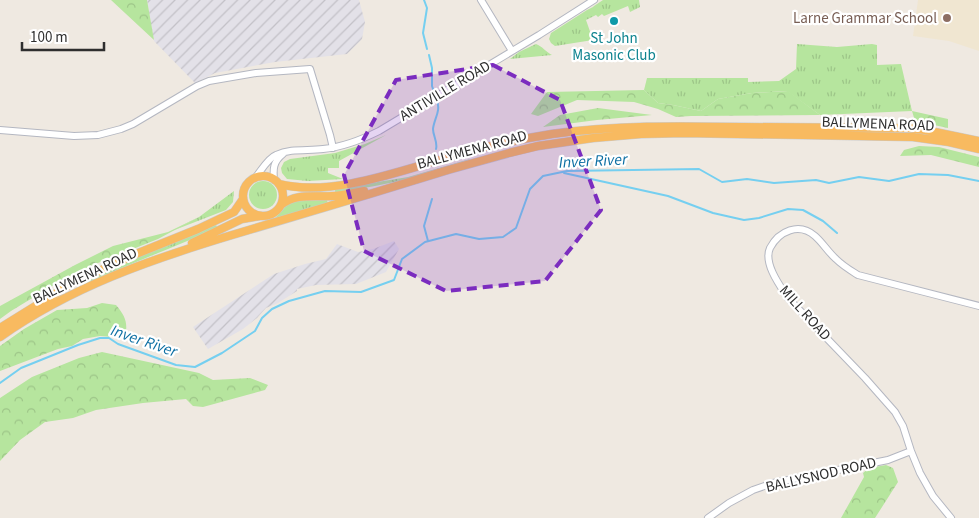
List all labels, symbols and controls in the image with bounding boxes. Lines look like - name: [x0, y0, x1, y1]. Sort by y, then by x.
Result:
- place label: Larne Grammar School: [793, 8, 937, 29]
- marker: Larne Grammar School: [941, 12, 953, 24]
- marker: St John Masonic Club: [608, 15, 620, 27]
- scale bar: [22, 20, 105, 52]
- text: 100 m: [30, 27, 68, 48]
- place label: St John Masonic Club: [572, 28, 656, 66]
- street label: ANTIVILLE ROAD: [396, 56, 494, 126]
- street label: BALLYMENA ROAD: [821, 112, 935, 136]
- street label: BALLYMENA ROAD: [415, 125, 529, 175]
- water label: Inver River: [558, 148, 629, 174]
- street label: BALLYMENA ROAD: [29, 243, 141, 309]
- street label: MILL ROAD: [774, 281, 836, 345]
- water label: Inver River: [108, 319, 182, 363]
- street label: BALLYSNOD ROAD: [764, 452, 878, 498]

